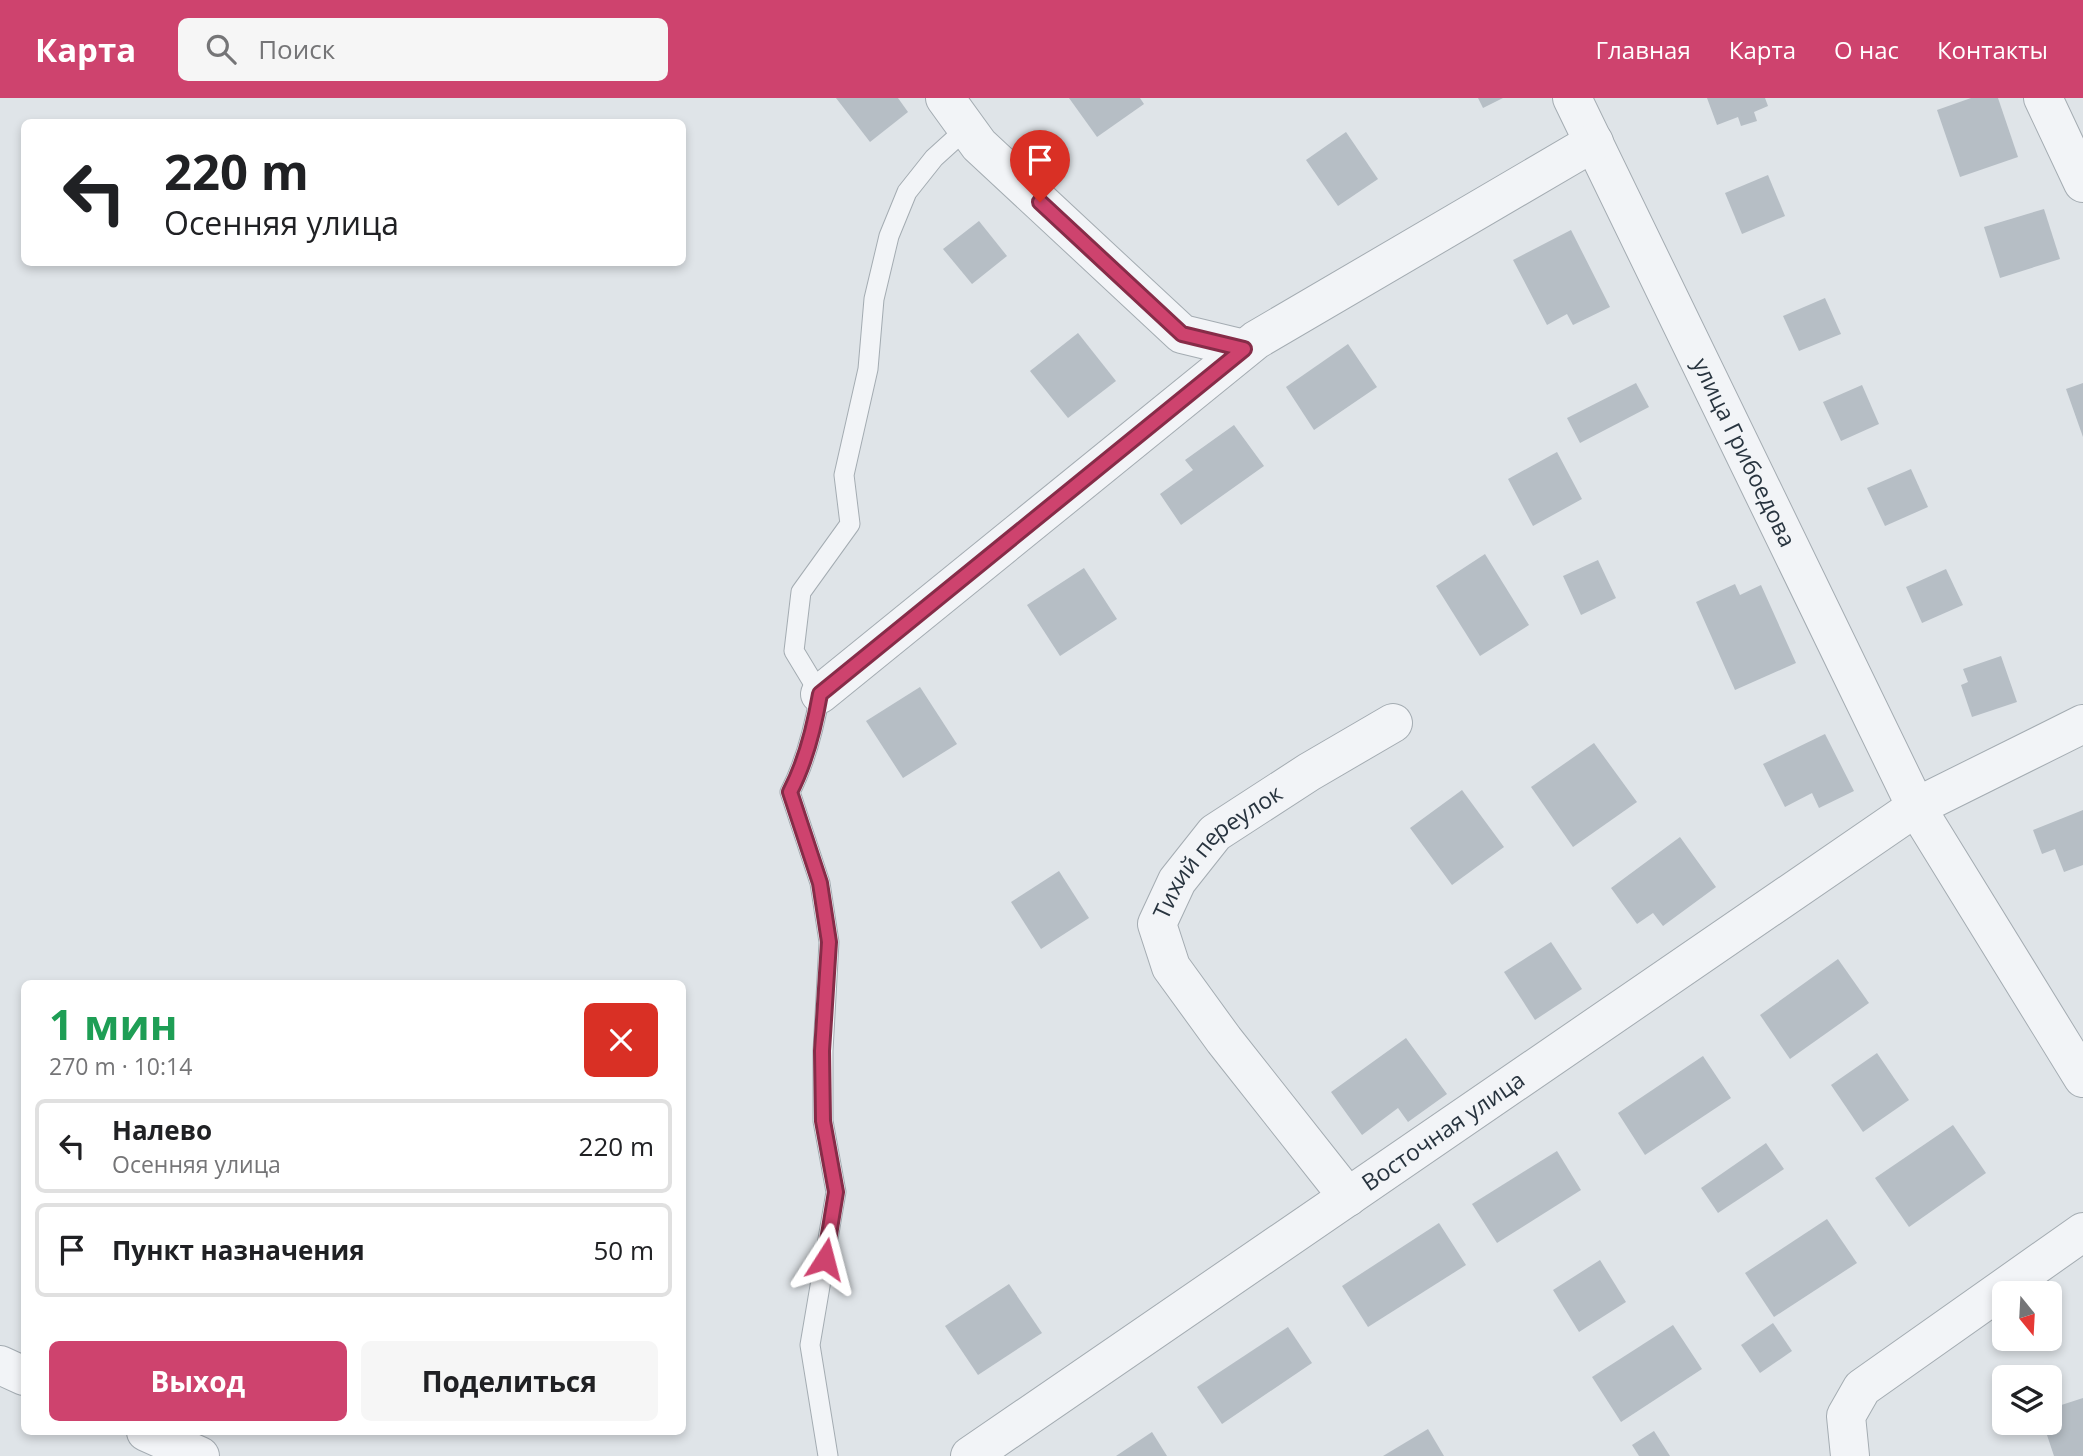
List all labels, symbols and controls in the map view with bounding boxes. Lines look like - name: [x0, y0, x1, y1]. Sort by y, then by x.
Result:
- search box: [178, 18, 668, 81]
- text: Карта: [35, 27, 136, 72]
- icon: search: [202, 30, 240, 68]
- text: Поиск: [258, 31, 335, 67]
- text: Главная: [1596, 33, 1691, 66]
- text: Карта: [1729, 33, 1796, 66]
- text: О нас: [1834, 33, 1899, 66]
- text: Контакты: [1937, 33, 2048, 66]
- pin: [1010, 130, 1070, 202]
- text: 220 m: [164, 138, 309, 204]
- icon: arrive: [1021, 141, 1059, 179]
- icon: left: [49, 147, 140, 238]
- text: Осенняя улица: [164, 201, 399, 244]
- street label: улица Грибоедова: [1685, 352, 1804, 552]
- street label: Тихий переулок: [1144, 777, 1288, 924]
- text: 1 мин: [49, 995, 177, 1052]
- button: close: [584, 1003, 658, 1077]
- text: 270 m · 10:14: [49, 1050, 192, 1082]
- street label: Восточная улица: [1355, 1063, 1531, 1198]
- text: Налево: [112, 1112, 212, 1148]
- icon: left: [53, 1127, 91, 1165]
- text: 220 m: [579, 1128, 654, 1164]
- text: Осенняя улица: [112, 1148, 281, 1180]
- position arrow: [788, 1222, 862, 1296]
- icon: arrive: [53, 1231, 91, 1269]
- text: Пункт назначения: [112, 1232, 365, 1268]
- text: 50 m: [593, 1232, 654, 1268]
- north arrow: [1992, 1281, 2062, 1351]
- map controls: [1992, 1281, 2062, 1435]
- button: Выход: [49, 1341, 347, 1421]
- button: Поделиться: [361, 1341, 658, 1421]
- button: layers: [1992, 1365, 2062, 1435]

